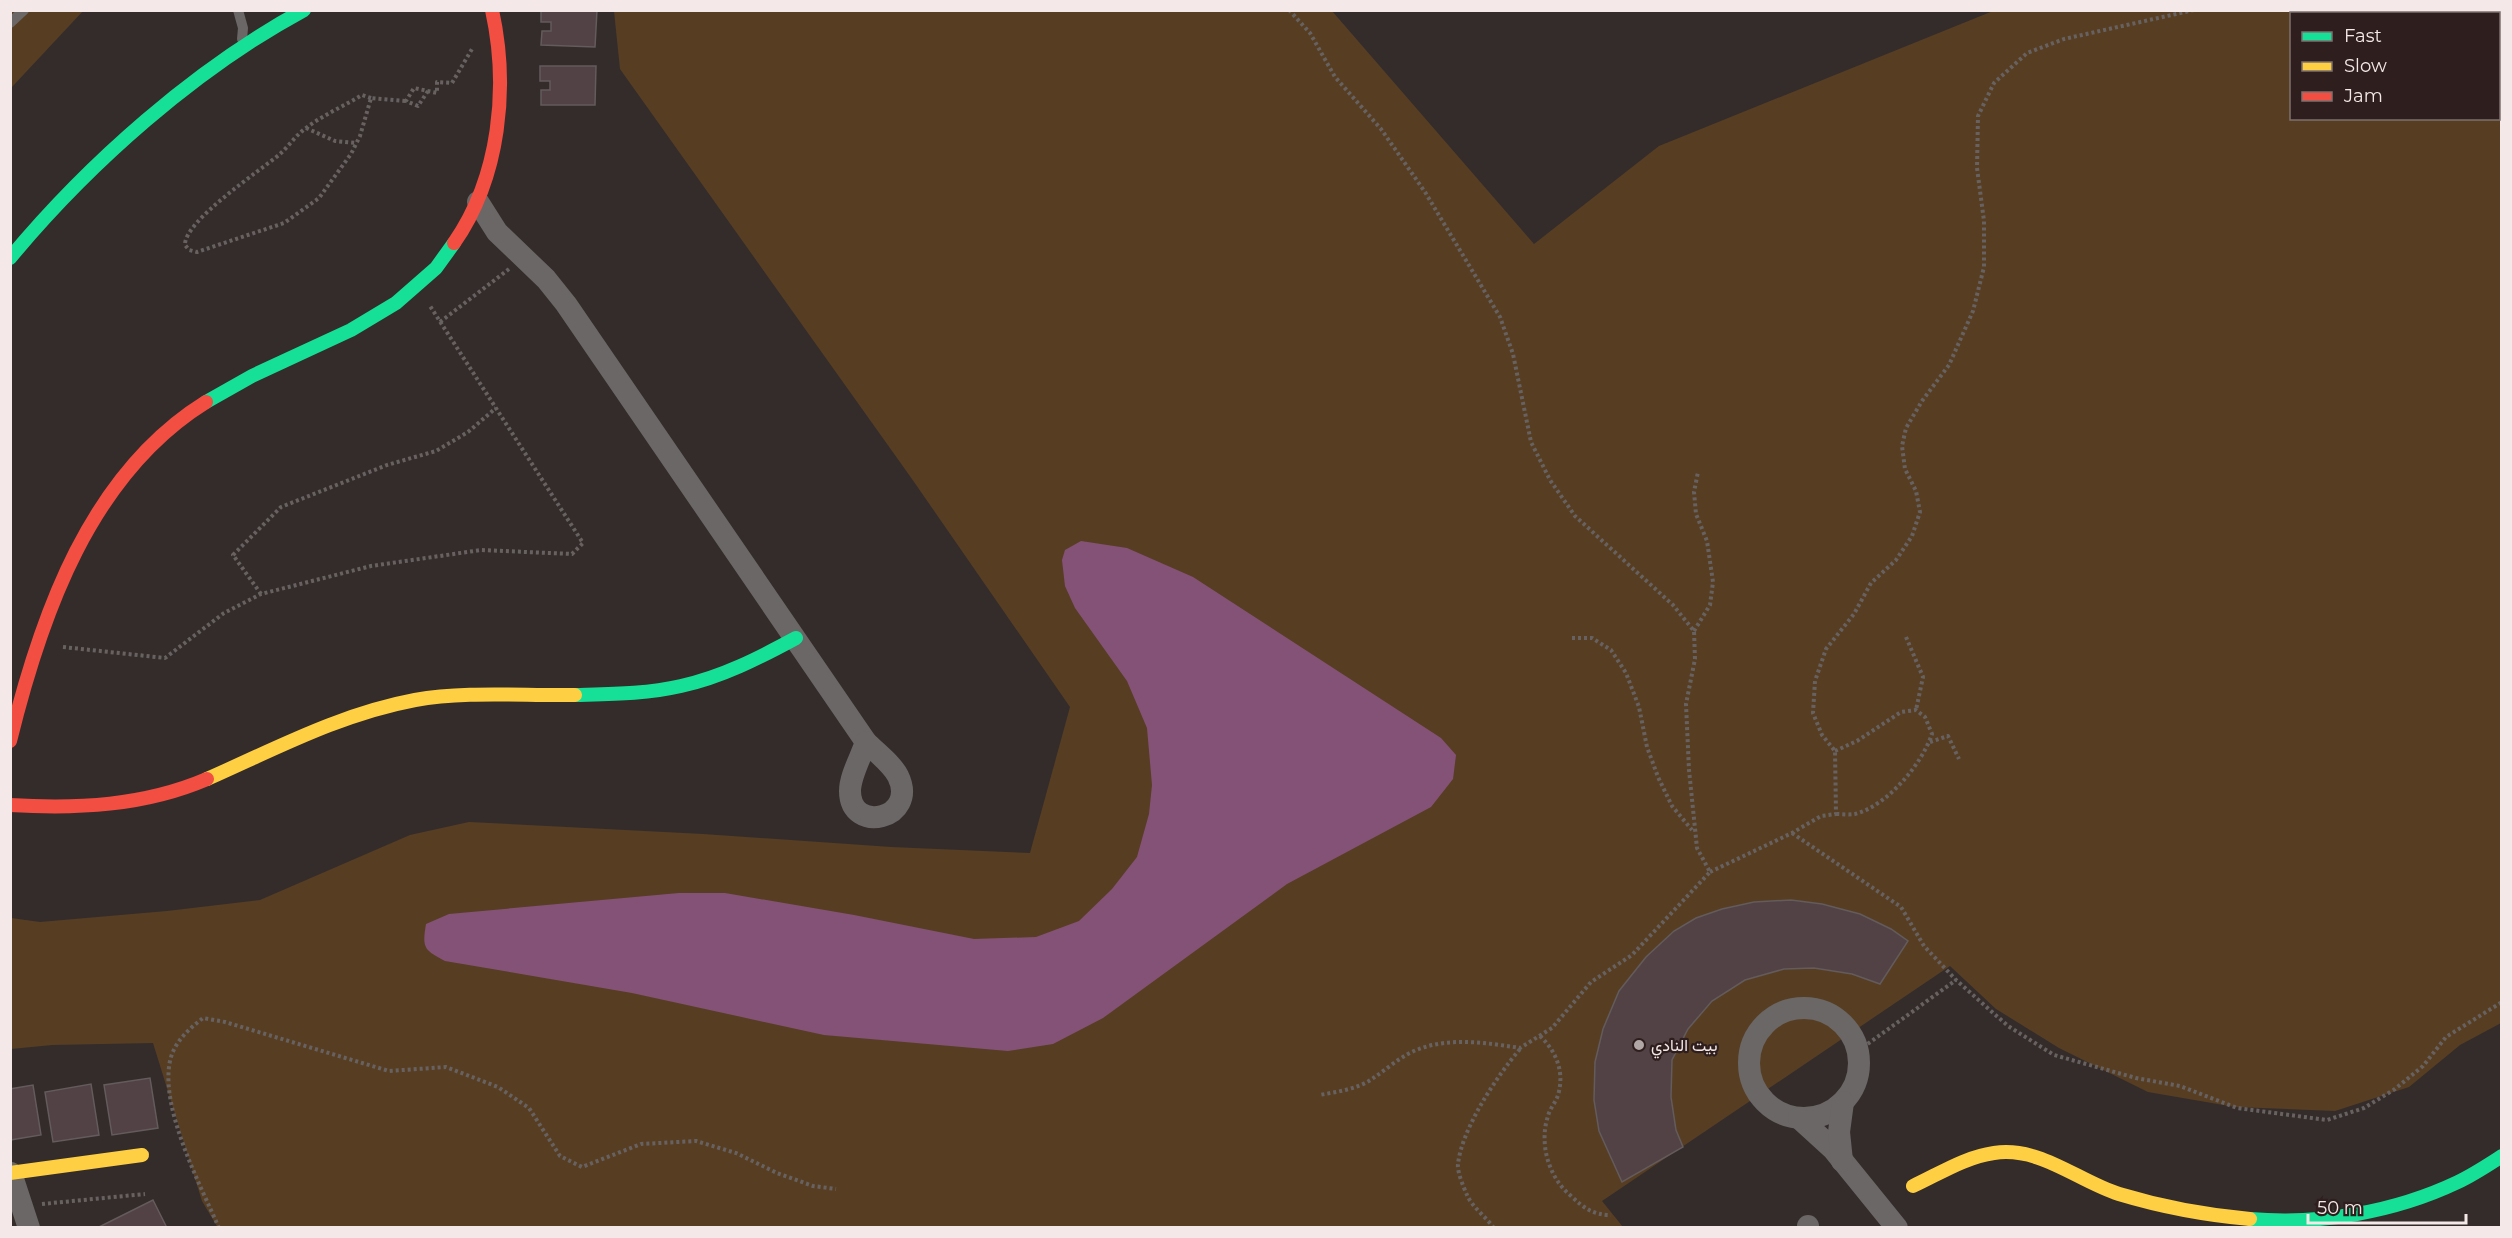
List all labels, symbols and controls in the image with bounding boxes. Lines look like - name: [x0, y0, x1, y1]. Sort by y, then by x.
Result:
- legend: [2290, 12, 2500, 120]
- text: Fast: [2344, 25, 2382, 47]
- text: Slow: [2344, 55, 2387, 77]
- text: Jam: [2343, 85, 2383, 107]
- place label: بيت النادي: [1651, 1036, 1717, 1059]
- marker: بيت النادي: [1632, 1038, 1646, 1052]
- scale bar: [2308, 1187, 2466, 1225]
- text: 50 m: [2317, 1197, 2363, 1219]

